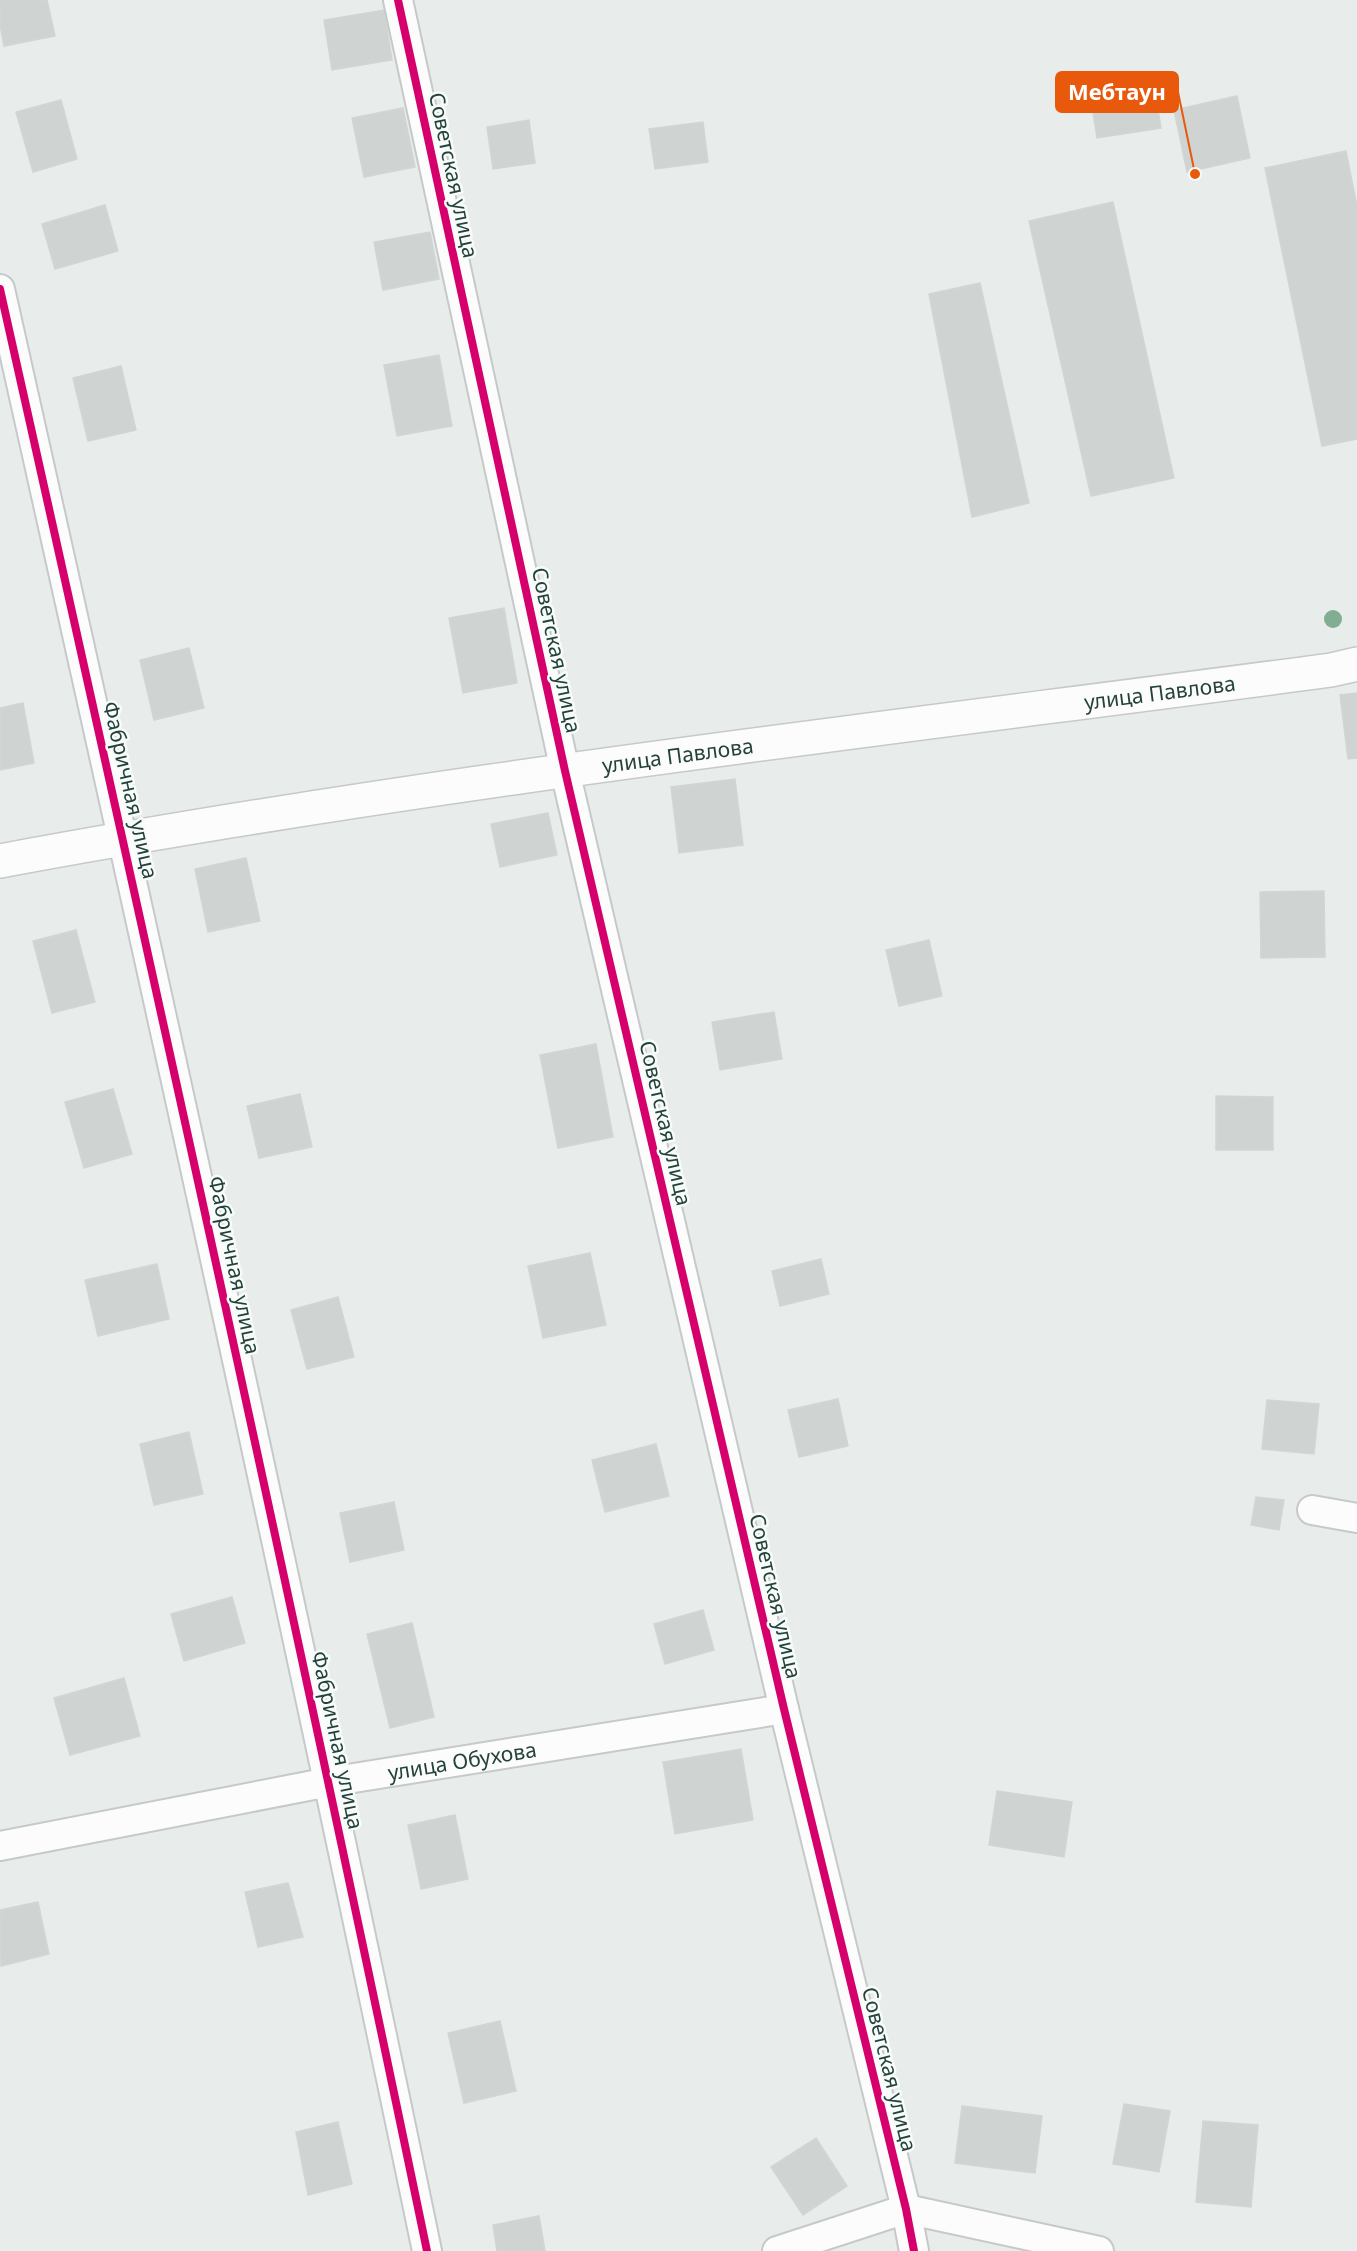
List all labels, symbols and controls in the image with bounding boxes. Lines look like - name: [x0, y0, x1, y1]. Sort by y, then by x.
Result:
- callout: Мебтаун: [1056, 72, 1178, 112]
- text: Мебтаун: [1068, 76, 1166, 106]
- street label: Советская улица: [423, 90, 485, 260]
- street label: Советская улица: [526, 565, 588, 735]
- street label: улица Павлова: [1082, 669, 1237, 716]
- street label: Фабричная улица: [97, 699, 165, 881]
- street label: улица Павлова: [600, 731, 755, 779]
- street label: Советская улица: [633, 1038, 699, 1208]
- street label: Фабричная улица: [202, 1173, 268, 1357]
- street label: Советская улица: [743, 1511, 809, 1681]
- street label: Фабричная улица: [305, 1648, 371, 1832]
- street label: улица Обухова: [386, 1735, 538, 1786]
- street label: Советская улица: [856, 1984, 924, 2154]

